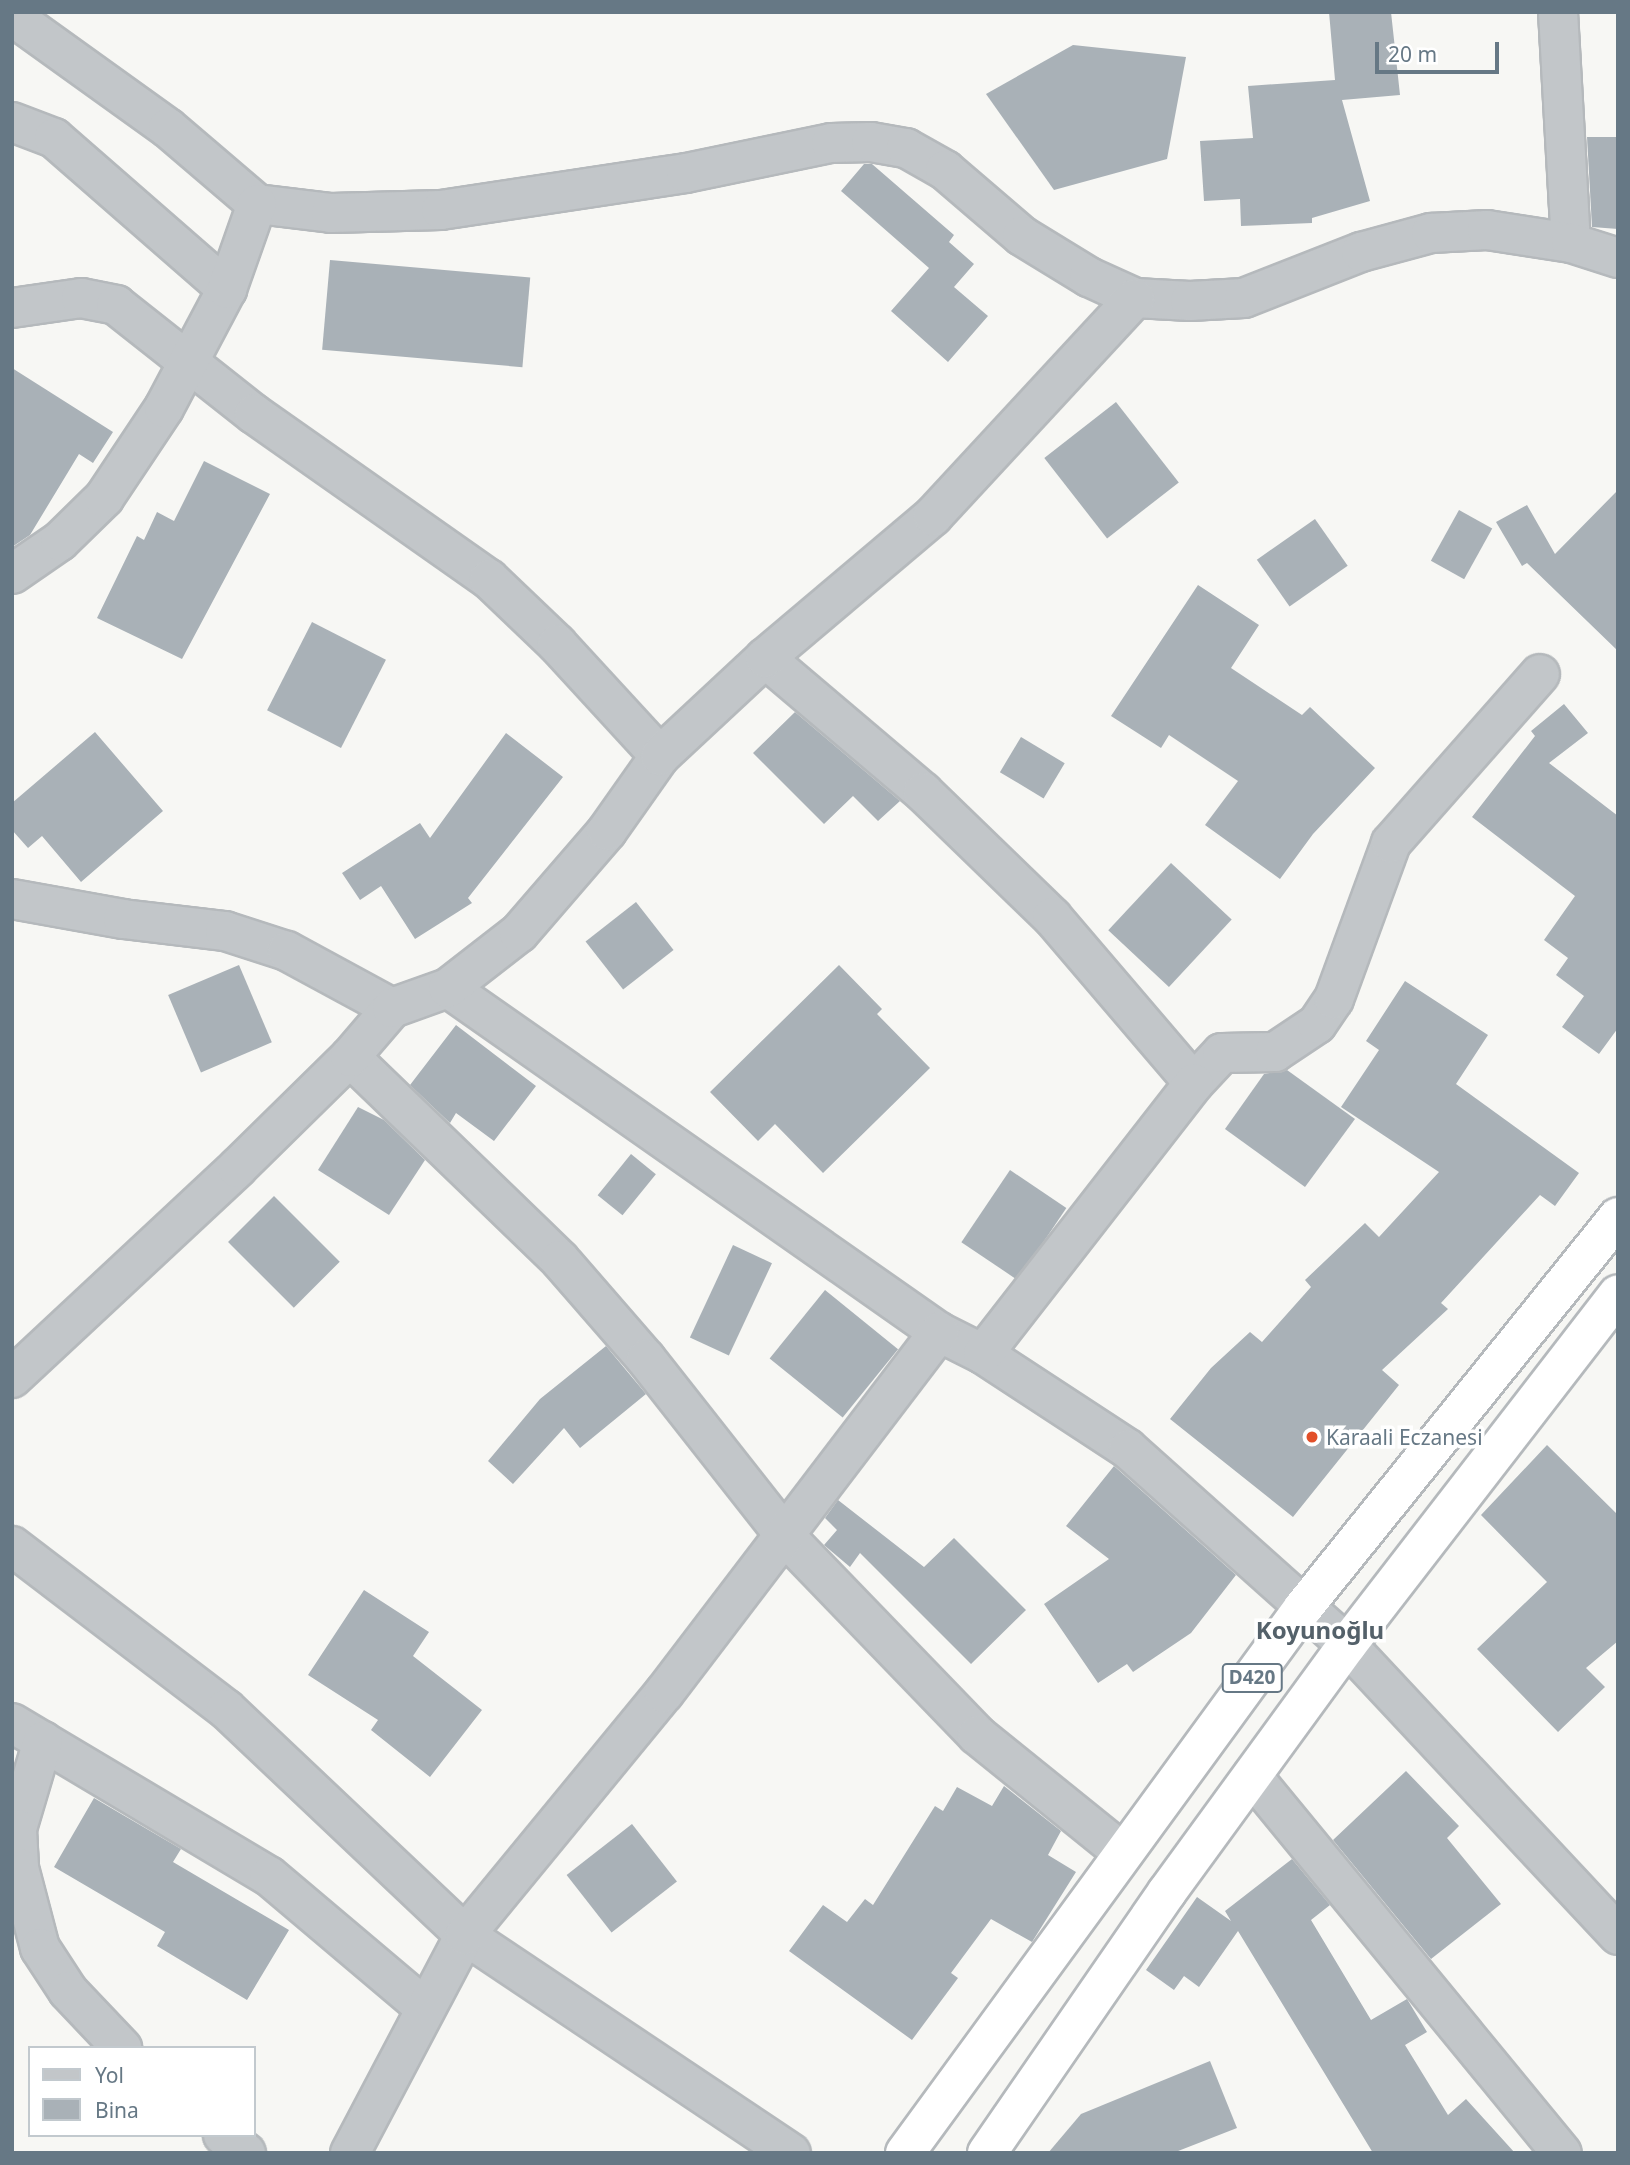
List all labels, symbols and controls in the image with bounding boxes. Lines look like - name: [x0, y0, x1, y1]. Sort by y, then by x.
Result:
- scale bar: [1378, 28, 1502, 72]
- text: 20 m: [1388, 40, 1437, 68]
- place label: Karaali Eczanesi: [1326, 1424, 1483, 1450]
- marker: Karaali Eczanesi: [1304, 1429, 1320, 1445]
- district label: Koyunoğlu: [1256, 1616, 1384, 1644]
- road number: D420: [1220, 1662, 1284, 1694]
- legend: [28, 2046, 256, 2137]
- text: Yol: [95, 2061, 124, 2089]
- text: Bina: [95, 2096, 139, 2124]

